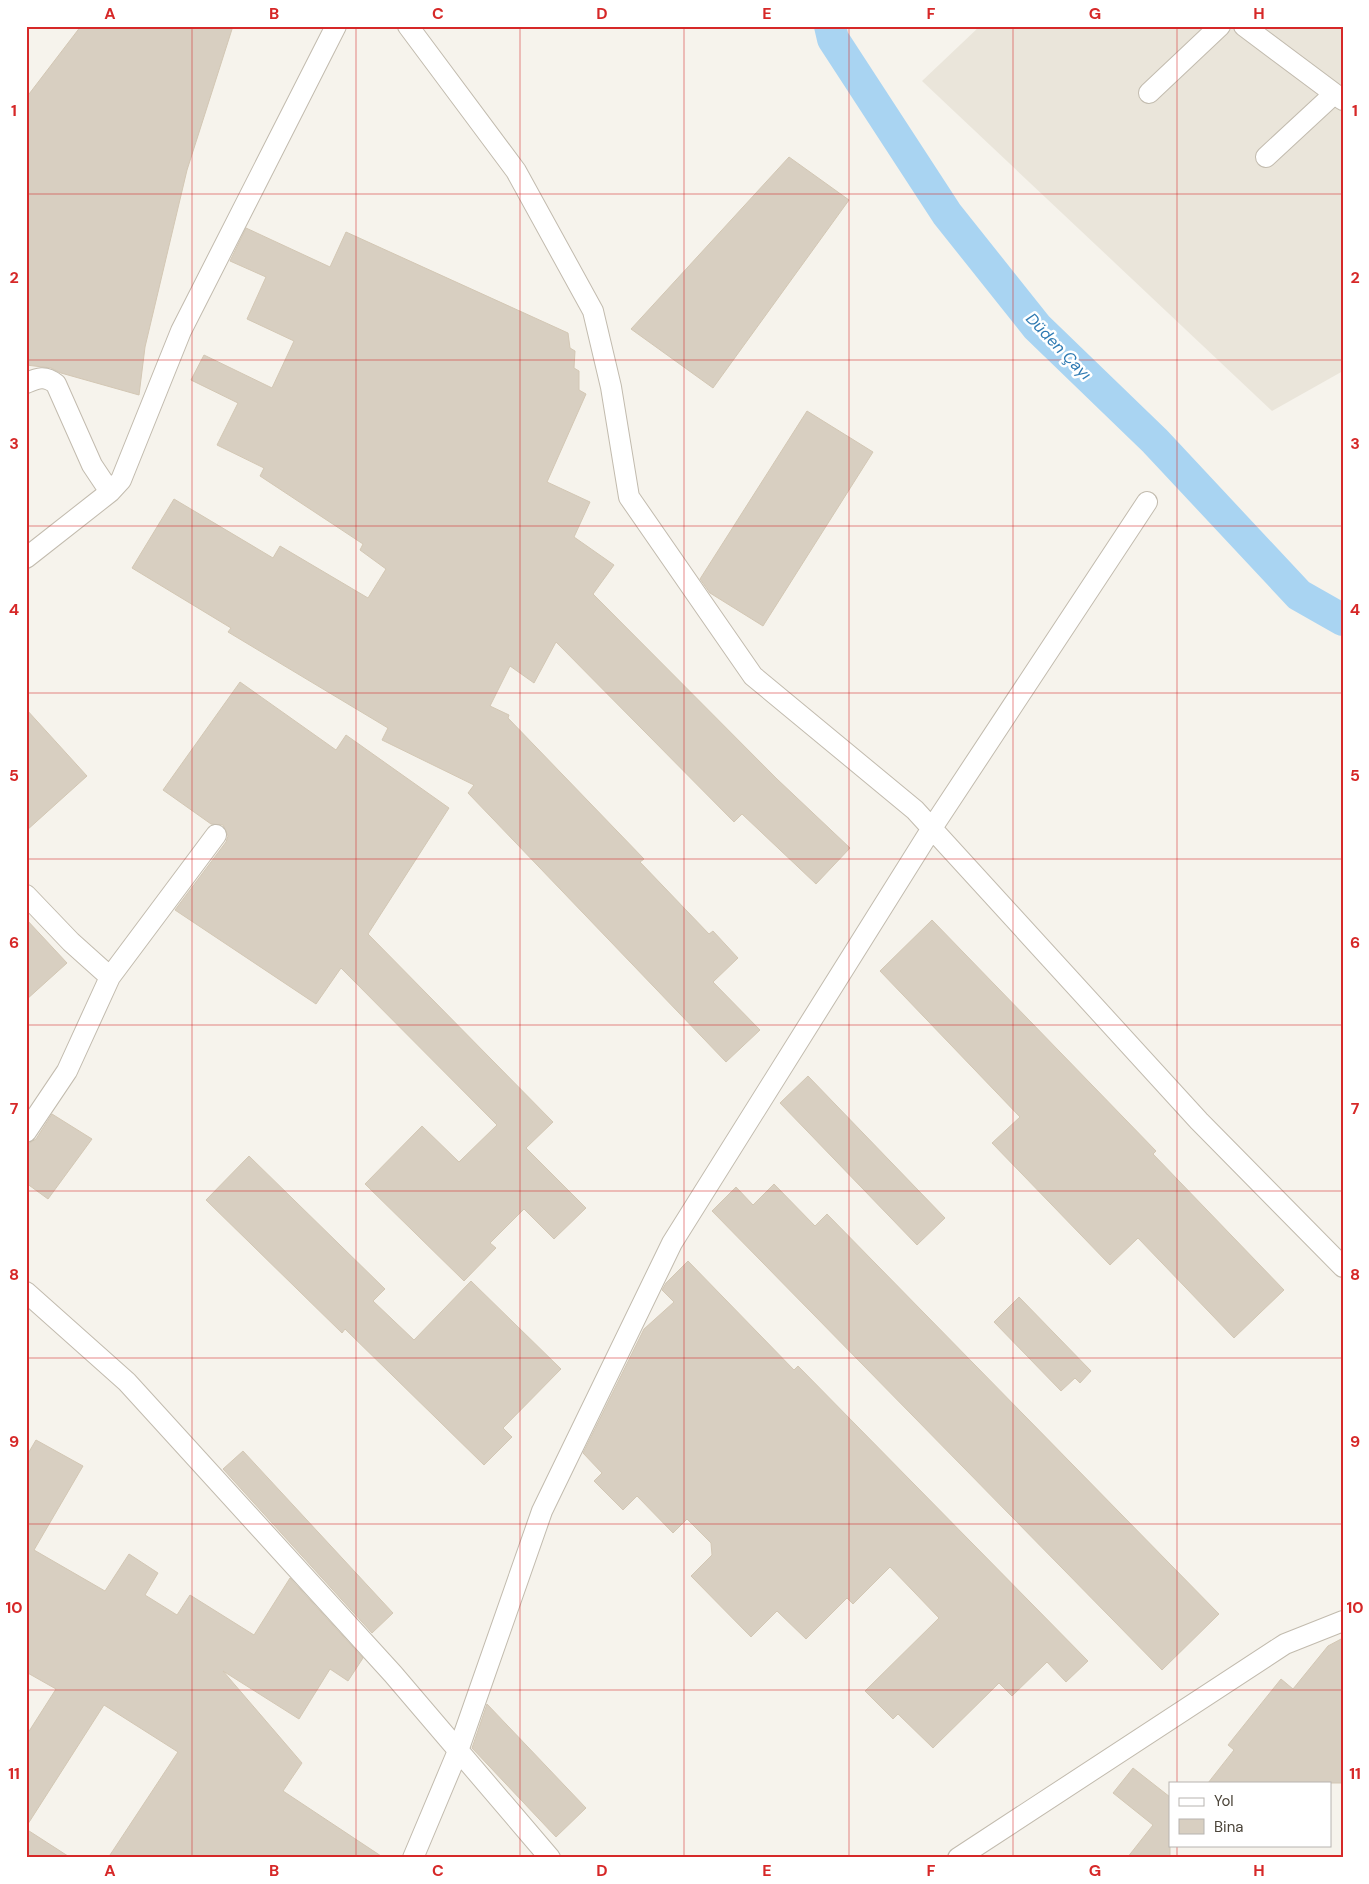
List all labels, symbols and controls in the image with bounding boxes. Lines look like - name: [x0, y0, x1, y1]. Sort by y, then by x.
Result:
- text: A: [104, 3, 116, 24]
- text: B: [269, 3, 279, 24]
- text: C: [432, 3, 444, 24]
- text: D: [596, 3, 608, 24]
- text: E: [762, 3, 772, 24]
- text: F: [927, 3, 936, 24]
- text: G: [1089, 3, 1101, 24]
- text: H: [1253, 3, 1265, 24]
- text: 1: [11, 100, 17, 121]
- text: 1: [1352, 100, 1358, 121]
- text: 2: [9, 267, 19, 288]
- text: 2: [1350, 267, 1360, 288]
- water label: Düden Çayı: [1021, 308, 1096, 385]
- text: 3: [9, 433, 19, 454]
- text: 3: [1350, 433, 1360, 454]
- text: 4: [9, 599, 19, 620]
- text: 4: [1350, 599, 1360, 620]
- text: 5: [9, 765, 19, 786]
- text: 5: [1350, 765, 1360, 786]
- text: 6: [9, 932, 19, 953]
- text: 6: [1350, 932, 1360, 953]
- text: 7: [10, 1098, 19, 1119]
- text: 7: [1351, 1098, 1360, 1119]
- text: 8: [9, 1264, 19, 1285]
- text: 8: [1350, 1264, 1360, 1285]
- text: 9: [9, 1431, 19, 1452]
- text: 9: [1350, 1431, 1360, 1452]
- text: 10: [5, 1597, 23, 1618]
- text: 10: [1346, 1597, 1364, 1618]
- text: 11: [8, 1763, 20, 1784]
- text: 11: [1349, 1763, 1361, 1784]
- legend: [1169, 1782, 1332, 1846]
- text: Yol: [1214, 1791, 1234, 1811]
- text: Bina: [1214, 1817, 1243, 1837]
- text: A: [104, 1860, 116, 1881]
- text: B: [269, 1860, 279, 1881]
- text: C: [432, 1860, 444, 1881]
- text: D: [596, 1860, 608, 1881]
- text: E: [762, 1860, 772, 1881]
- text: F: [927, 1860, 936, 1881]
- text: G: [1089, 1860, 1101, 1881]
- text: H: [1253, 1860, 1265, 1881]

